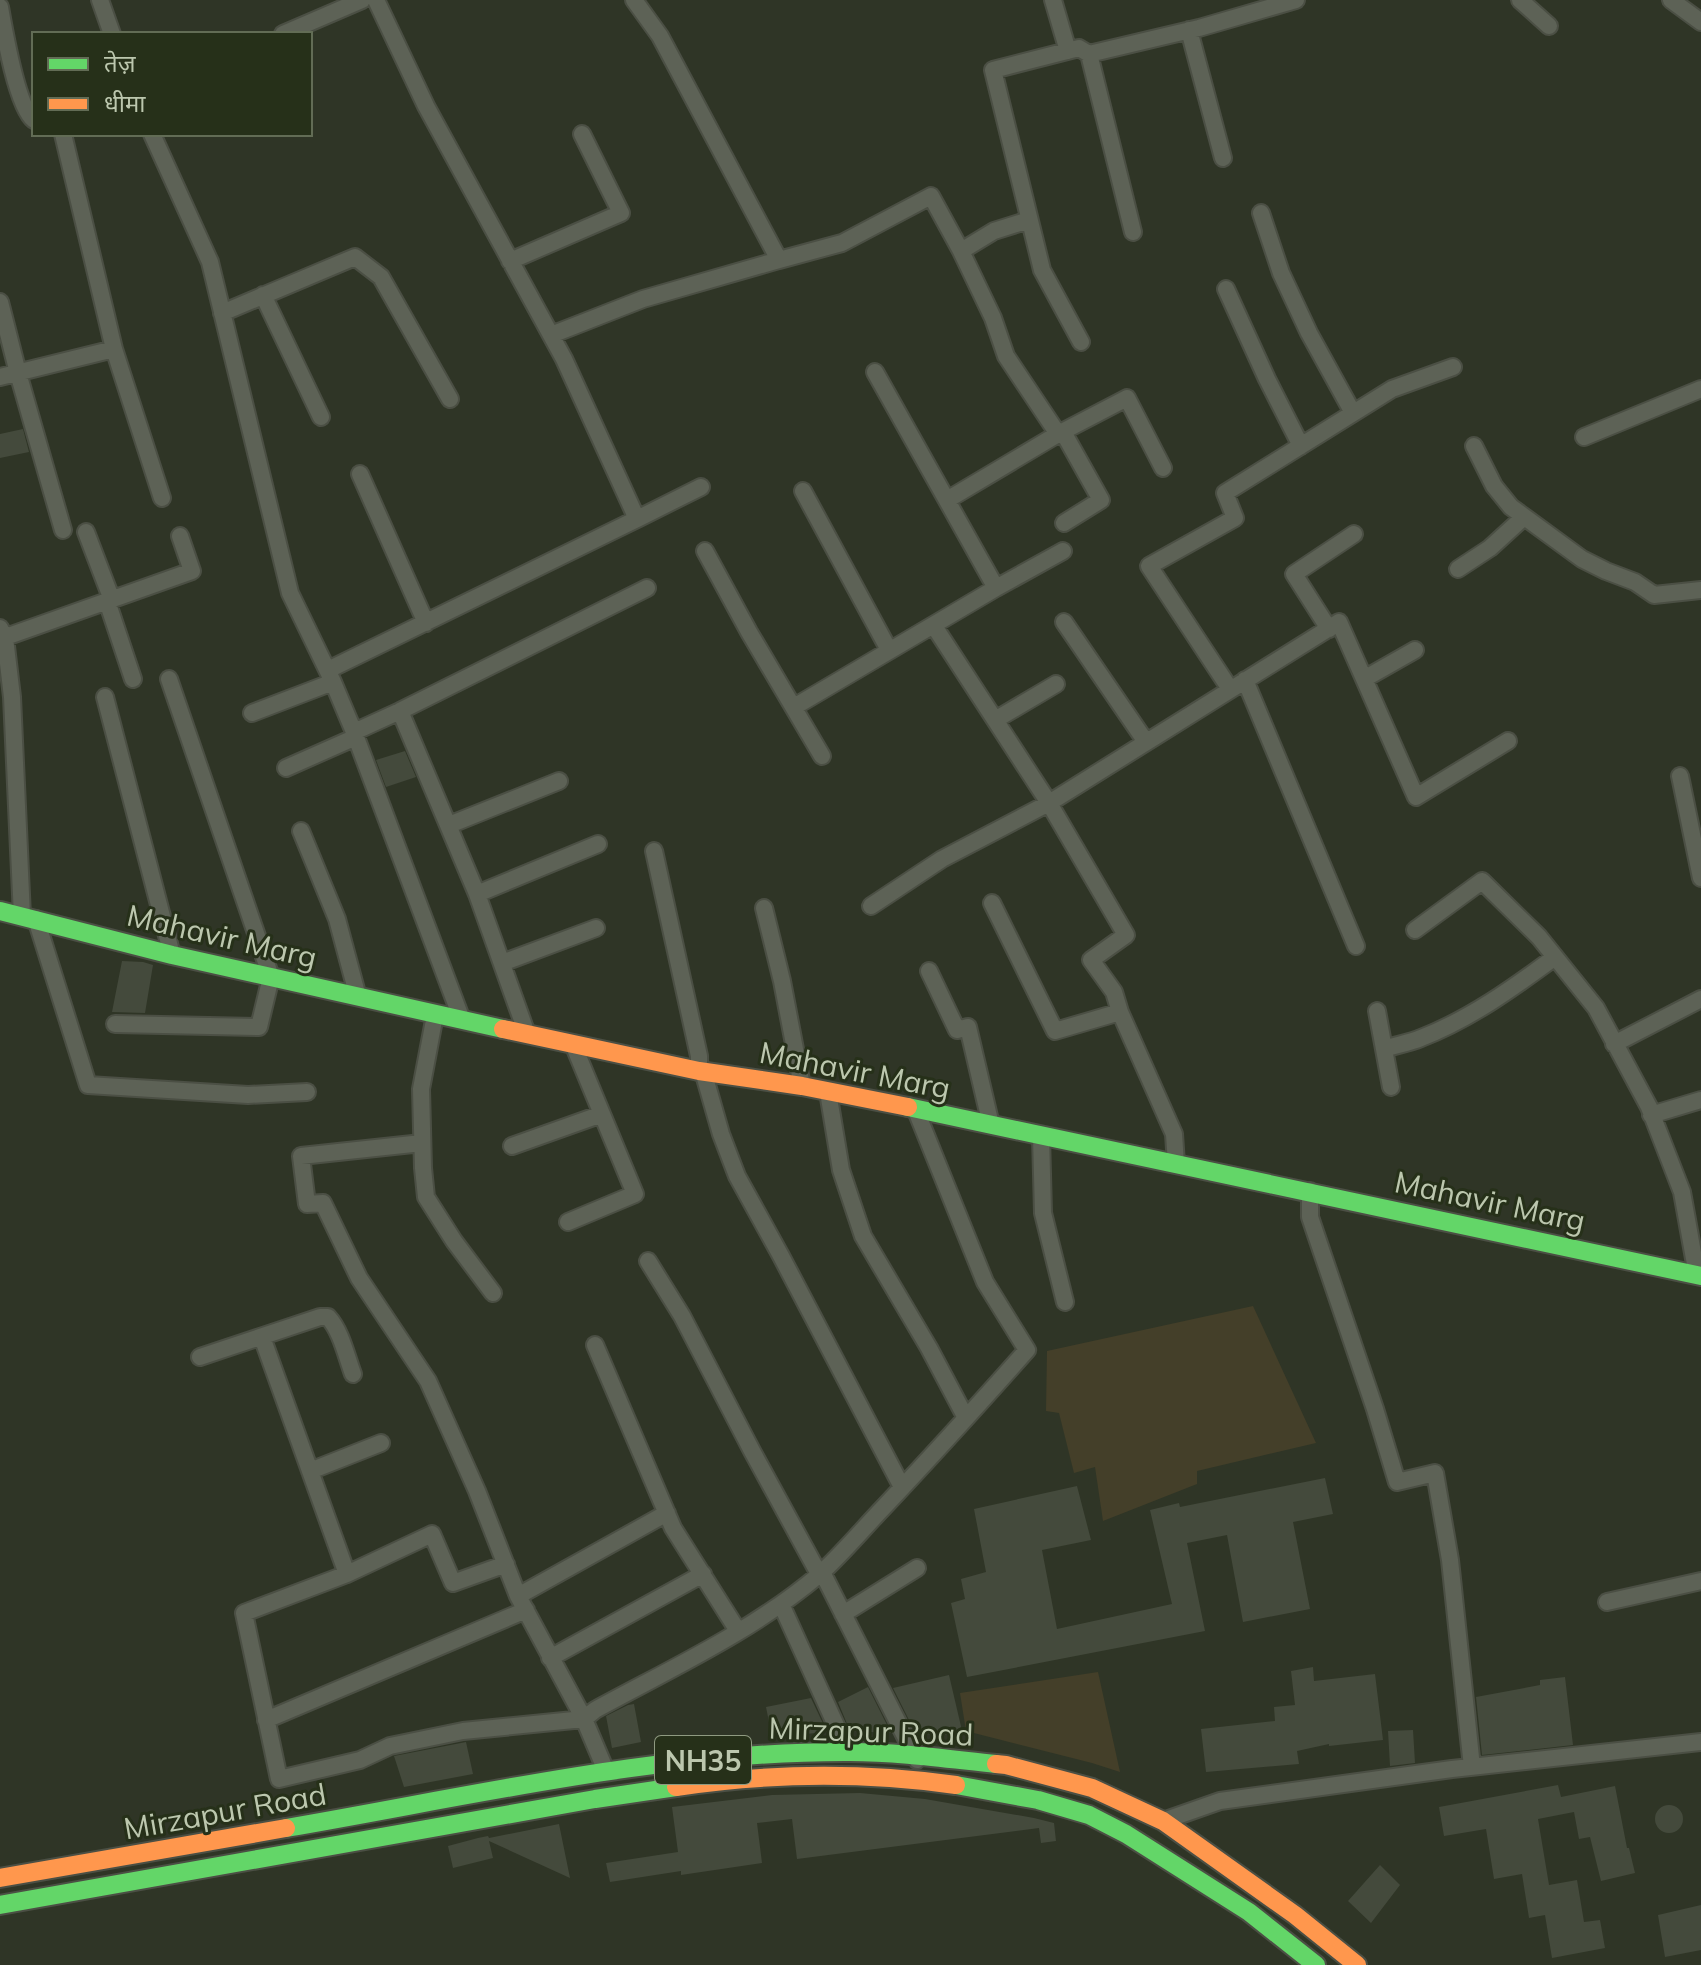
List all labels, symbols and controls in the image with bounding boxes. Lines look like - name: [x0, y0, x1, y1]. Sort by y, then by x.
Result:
- legend: [32, 32, 312, 136]
- text: तेज़: [104, 48, 137, 78]
- text: धीमा: [104, 88, 146, 118]
- street label: Mahavir Marg: [123, 896, 321, 976]
- street label: Mahavir Marg: [756, 1033, 954, 1107]
- street label: Mahavir Marg: [1391, 1162, 1589, 1240]
- street label: Mirzapur Road: [768, 1708, 974, 1754]
- road number: NH35: [655, 1736, 751, 1784]
- street label: Mirzapur Road: [121, 1775, 329, 1847]

